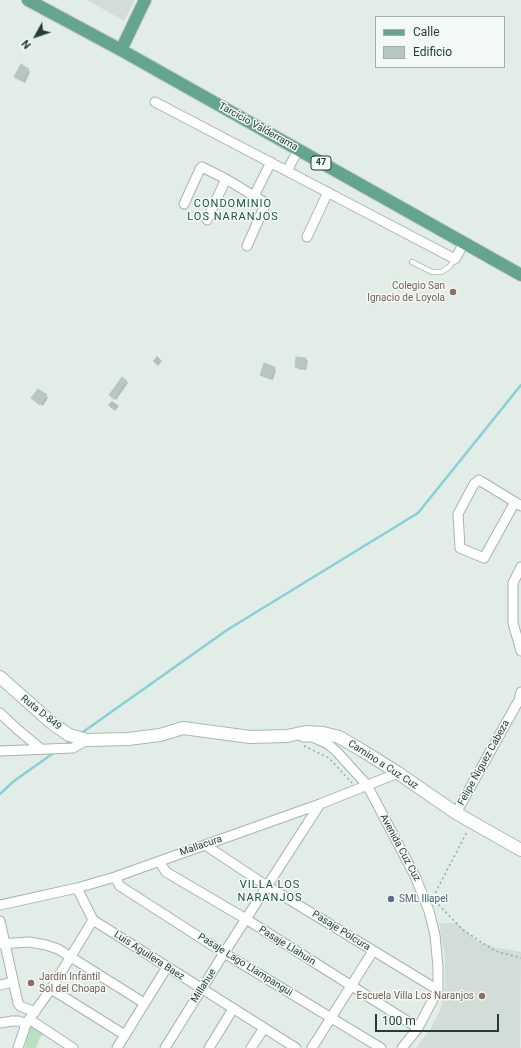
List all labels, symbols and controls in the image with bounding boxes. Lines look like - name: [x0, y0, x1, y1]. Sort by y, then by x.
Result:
- north arrow: [16, 16, 56, 56]
- legend: [375, 16, 505, 68]
- text: Calle: [413, 25, 440, 39]
- text: N: [19, 37, 34, 51]
- text: Edificio: [413, 45, 452, 59]
- street label: Tarcicio Valderrama: [216, 100, 300, 154]
- road number: 47: [311, 156, 331, 170]
- district label: CONDOMINIO LOS NARANJOS: [187, 197, 279, 223]
- place label: Colegio San Ignacio de Loyola: [367, 280, 445, 304]
- marker: Colegio San Ignacio de Loyola: [448, 287, 458, 297]
- street label: Ruta D-849: [18, 693, 64, 733]
- street label: Felipe Ñiguez Cabeza: [456, 718, 512, 808]
- street label: Camino a Cuz Cuz: [346, 738, 420, 792]
- street label: Avenida Cuz Cuz: [377, 812, 423, 884]
- street label: Mallacura: [178, 833, 224, 859]
- district label: VILLA LOS NARANJOS: [237, 878, 303, 904]
- place label: SML Illapel: [399, 893, 448, 905]
- marker: SML Illapel: [386, 894, 396, 904]
- street label: Pasaje Polcura: [310, 908, 372, 954]
- street label: Pasaje Llahuin: [256, 924, 318, 968]
- street label: Luis Aguilera Baez: [112, 929, 186, 983]
- street label: Pasaje Lago Llampangui: [195, 931, 295, 999]
- street label: Millahue: [189, 967, 219, 1005]
- place label: Jardín Infantil Sol del Choapa: [39, 971, 106, 994]
- marker: Jardín Infantil Sol del Choapa: [26, 978, 36, 988]
- place label: Escuela Villa Los Naranjos: [356, 990, 474, 1002]
- marker: Escuela Villa Los Naranjos: [477, 991, 487, 1001]
- scale bar: [377, 1006, 501, 1032]
- text: 100 m: [382, 1014, 416, 1028]

